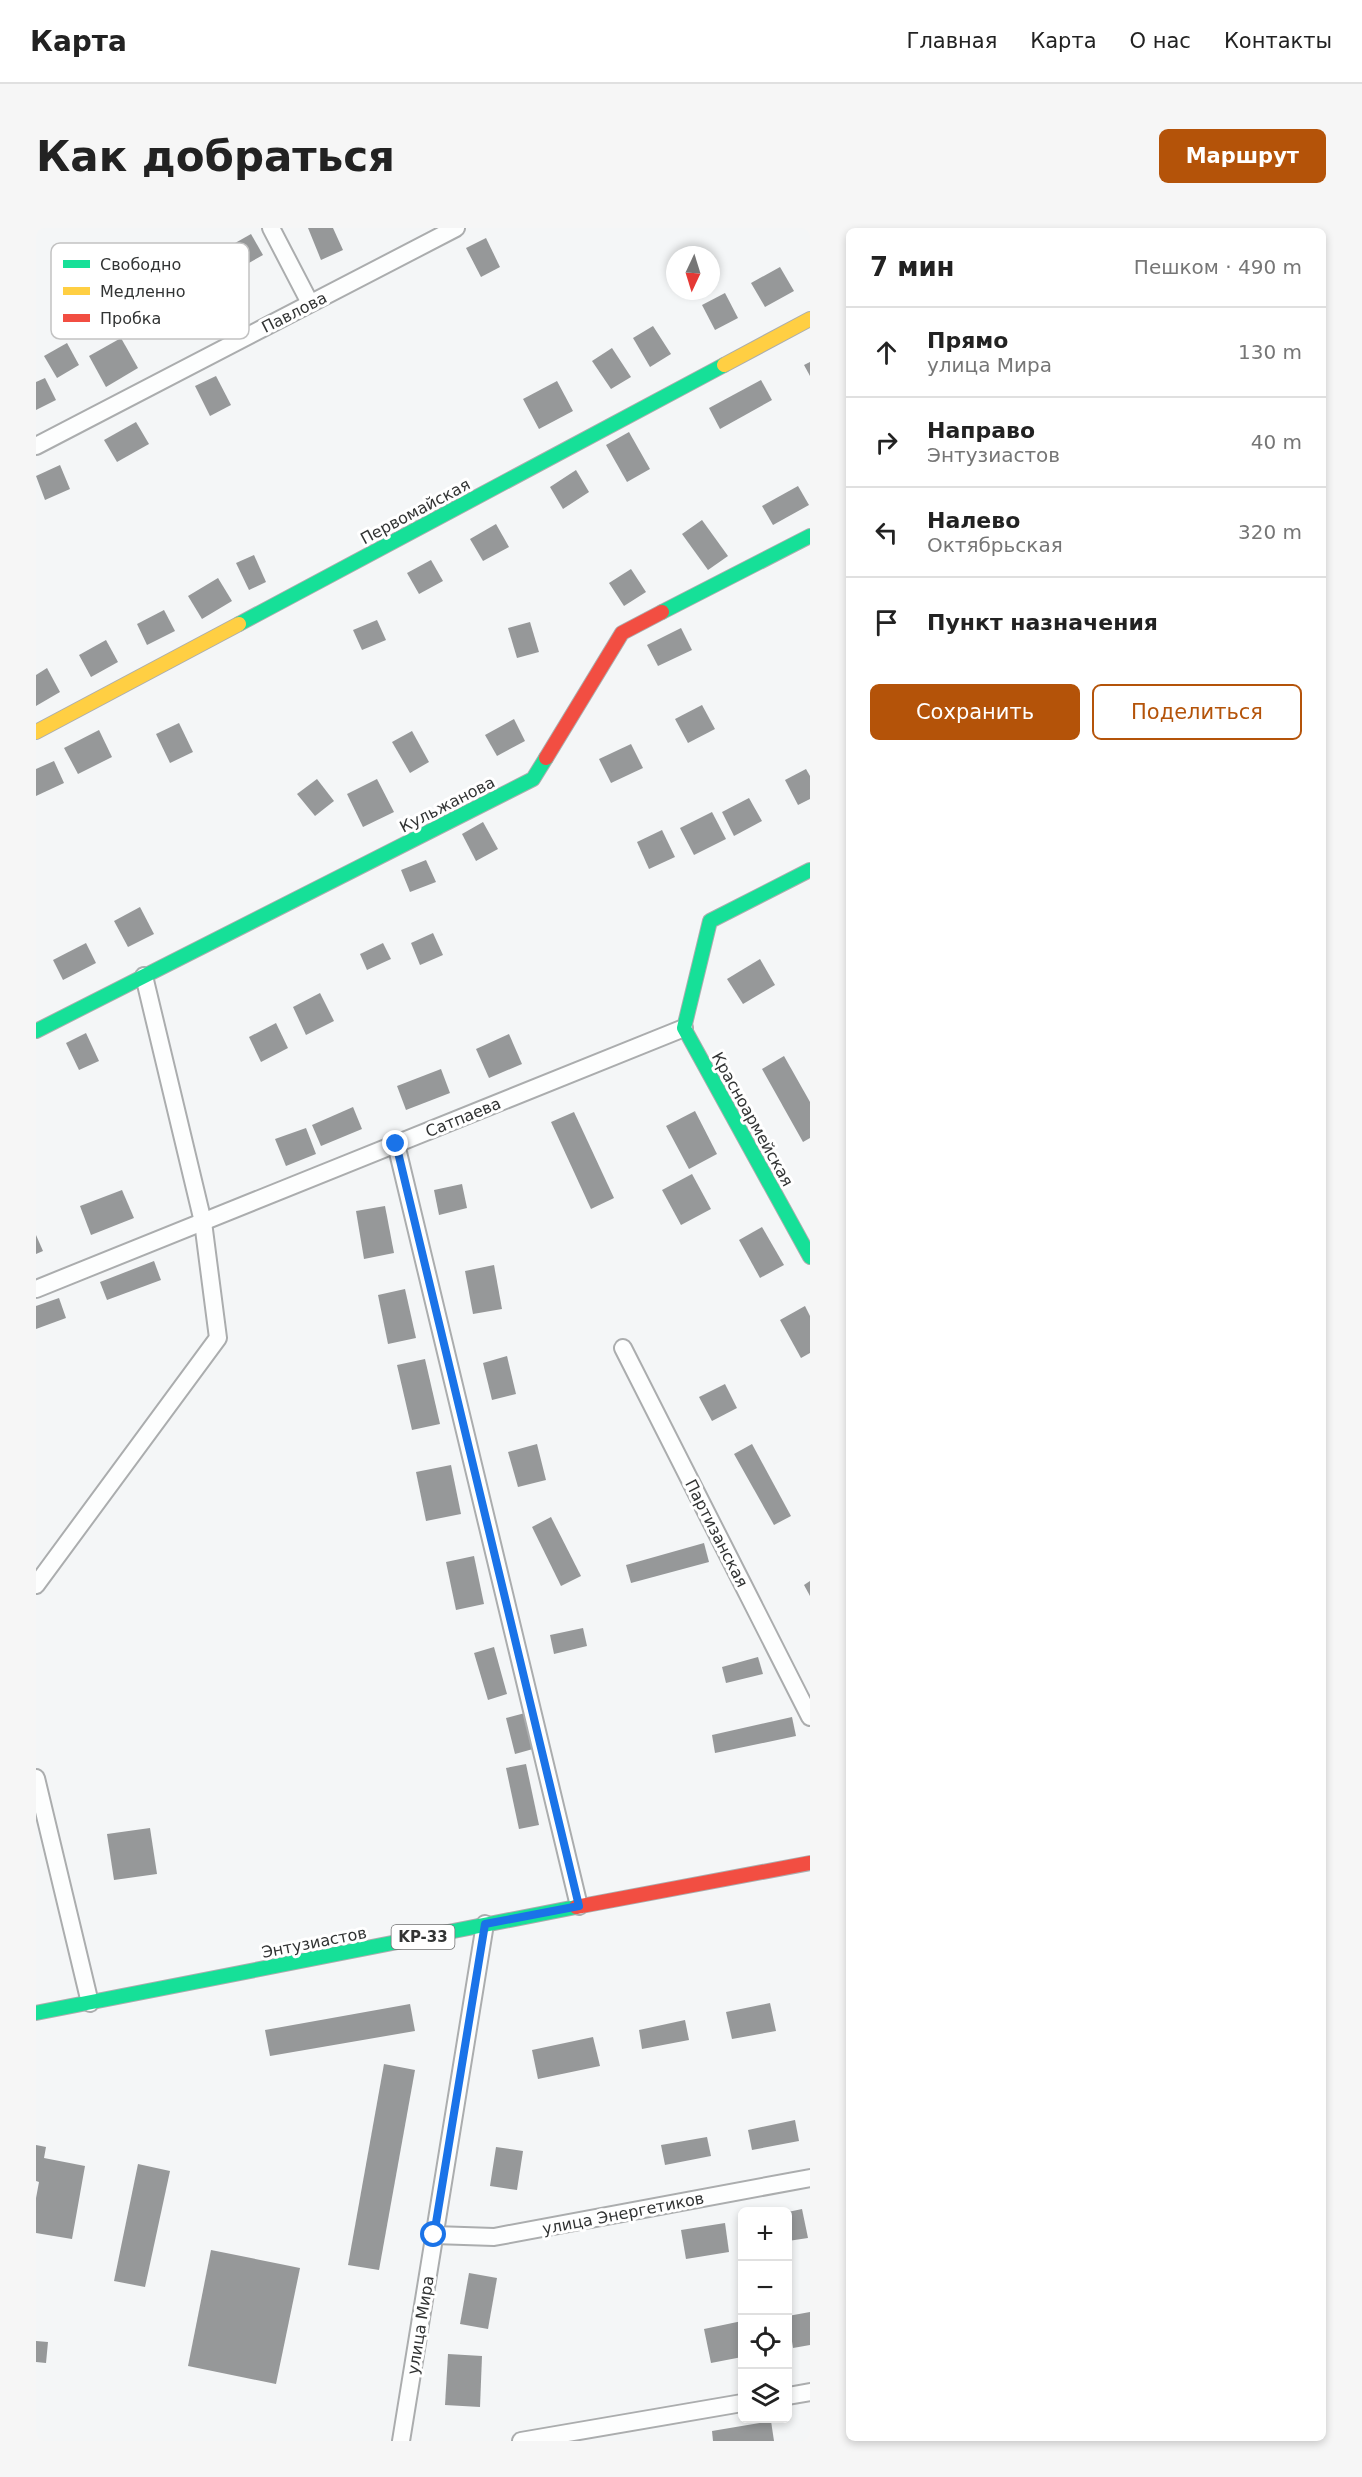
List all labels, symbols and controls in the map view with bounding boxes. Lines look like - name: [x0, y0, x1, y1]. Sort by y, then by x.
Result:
- text: Карта: [30, 25, 127, 58]
- text: Главная: [907, 29, 997, 53]
- text: Карта: [1030, 29, 1097, 53]
- text: О нас: [1130, 29, 1191, 53]
- text: Контакты: [1224, 29, 1332, 53]
- button: Маршрут: [1159, 129, 1326, 183]
- text: Как добраться: [36, 132, 395, 181]
- legend: [51, 243, 249, 339]
- north arrow: [666, 246, 720, 300]
- text: 7 мин: [870, 252, 955, 282]
- text: Свободно: [100, 255, 181, 274]
- text: Пешком · 490 m: [1134, 255, 1302, 279]
- text: Медленно: [100, 282, 186, 301]
- street label: Павлова: [258, 288, 330, 337]
- text: Пробка: [100, 309, 161, 328]
- text: Прямо: [927, 328, 1008, 353]
- icon: ahead: [870, 336, 903, 369]
- text: 130 m: [1238, 340, 1302, 364]
- text: улица Мира: [927, 353, 1052, 377]
- text: Направо: [927, 418, 1035, 443]
- icon: right: [870, 426, 903, 459]
- text: 40 m: [1251, 430, 1302, 454]
- text: Энтузиастов: [927, 443, 1060, 467]
- street label: Первомайская: [357, 475, 473, 548]
- text: Налево: [927, 508, 1020, 533]
- icon: left: [870, 516, 903, 549]
- text: 320 m: [1238, 520, 1302, 544]
- text: Октябрьская: [927, 533, 1063, 557]
- icon: arrive: [870, 606, 903, 639]
- text: Пункт назначения: [927, 610, 1158, 635]
- button: Сохранить: [870, 684, 1080, 740]
- button: Поделиться: [1092, 684, 1302, 740]
- street label: Кульжанова: [396, 772, 498, 837]
- street label: Красноармейская: [708, 1049, 797, 1190]
- street label: Сатпаева: [423, 1094, 504, 1141]
- route end: [382, 1130, 408, 1156]
- street label: Партизанская: [681, 1476, 752, 1590]
- street label: Энтузиастов: [260, 1923, 368, 1962]
- road number: KP-33: [392, 1925, 454, 1949]
- street label: улица Энергетиков: [541, 2188, 706, 2238]
- map controls: [738, 2207, 792, 2423]
- button: +: [738, 2207, 792, 2261]
- route start: [420, 2221, 446, 2247]
- button: −: [738, 2261, 792, 2315]
- street label: улица Мира: [403, 2274, 438, 2376]
- button: locate: [738, 2315, 792, 2369]
- button: layers: [738, 2369, 792, 2423]

